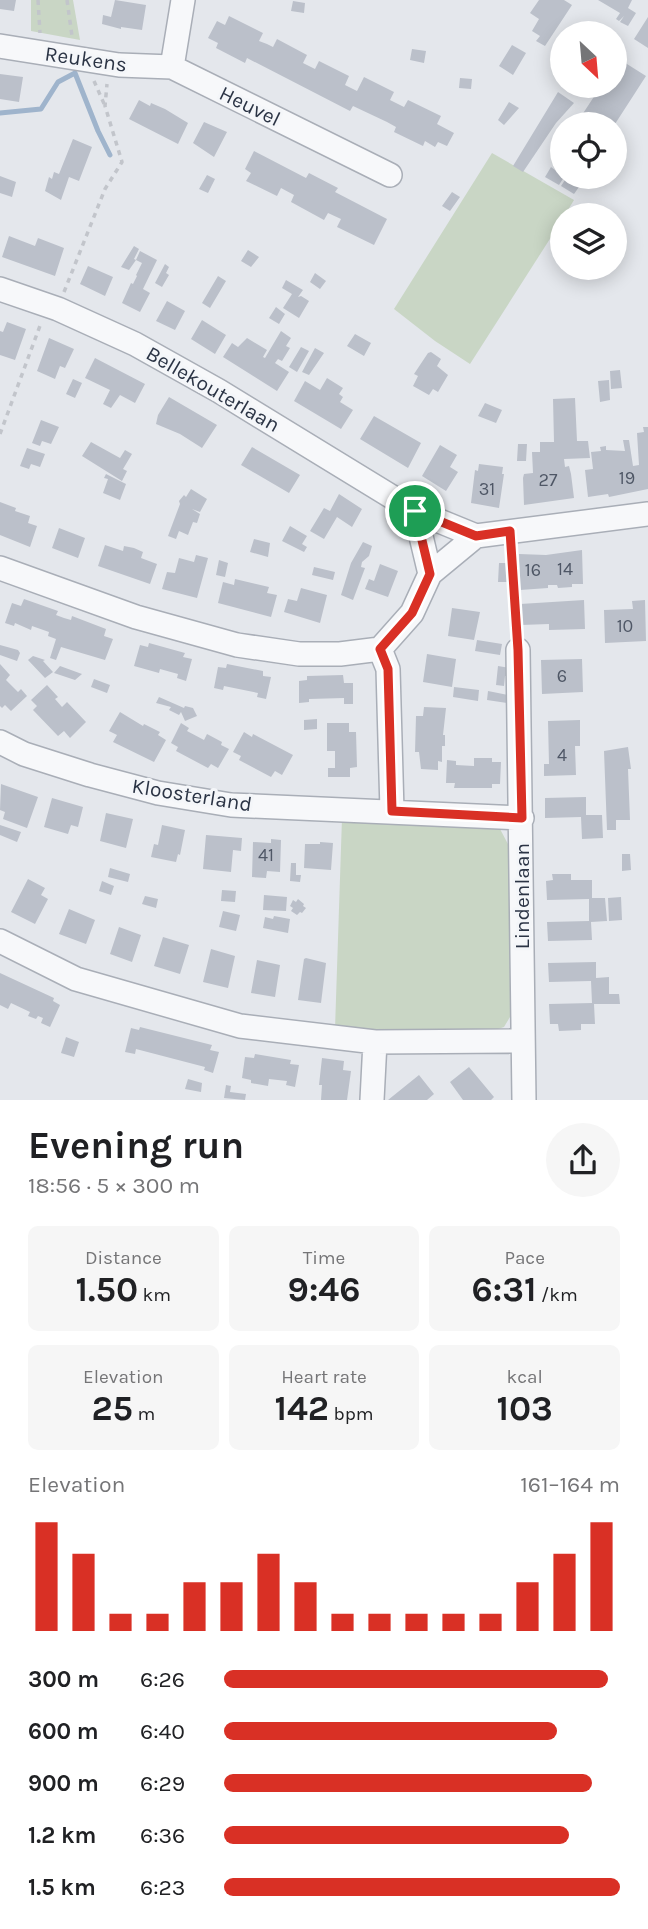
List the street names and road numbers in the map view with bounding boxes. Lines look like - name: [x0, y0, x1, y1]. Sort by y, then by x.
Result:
- street label: Reukens: [43, 41, 129, 77]
- street label: Heuvel: [216, 81, 284, 131]
- street label: Bellekouterlaan: [142, 341, 284, 437]
- street label: Kloosterland: [130, 774, 254, 816]
- street label: Lindenlaan: [510, 843, 534, 949]

